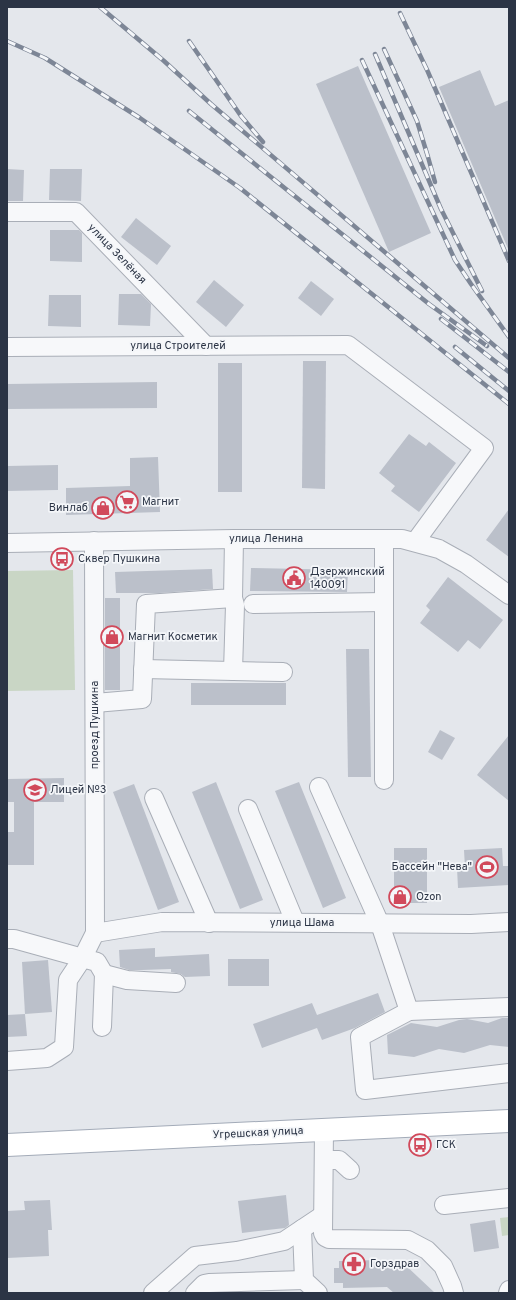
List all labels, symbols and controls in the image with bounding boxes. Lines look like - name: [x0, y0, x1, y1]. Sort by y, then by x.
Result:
- street label: улица Зелёная: [85, 221, 149, 287]
- street label: улица Строителей: [130, 339, 226, 353]
- supermarket icon: Магнит: [114, 489, 140, 515]
- shop icon: Винлаб: [90, 495, 116, 521]
- place label: Магнит: [142, 495, 179, 509]
- place label: Винлаб: [49, 501, 88, 515]
- street label: улица Ленина: [229, 532, 303, 546]
- bus stop icon: Сквер Пушкина: [49, 546, 75, 572]
- place label: Сквер Пушкина: [78, 552, 160, 566]
- public building icon: Дзержинский 140091: [281, 565, 307, 591]
- place label: Дзержинский 140091: [310, 565, 385, 592]
- shop icon: Магнит Косметик: [99, 624, 125, 650]
- place label: Магнит Косметик: [128, 630, 218, 644]
- street label: проезд Пушкина: [88, 681, 102, 769]
- school or university icon: Лицей №3: [22, 777, 48, 803]
- place label: Лицей №3: [50, 783, 106, 797]
- sports icon: Бассейн "Нева": [474, 854, 500, 880]
- place label: Бассейн "Нева": [392, 860, 472, 874]
- shop icon: Ozon: [387, 884, 413, 910]
- place label: Ozon: [416, 890, 442, 904]
- street label: улица Шама: [270, 916, 335, 930]
- street label: Угрешская улица: [212, 1124, 304, 1142]
- bus stop icon: ГСК: [407, 1132, 433, 1158]
- place label: ГСК: [436, 1138, 456, 1152]
- pharmacy icon: Горздрав: [341, 1251, 367, 1277]
- place label: Горздрав: [370, 1257, 419, 1271]

